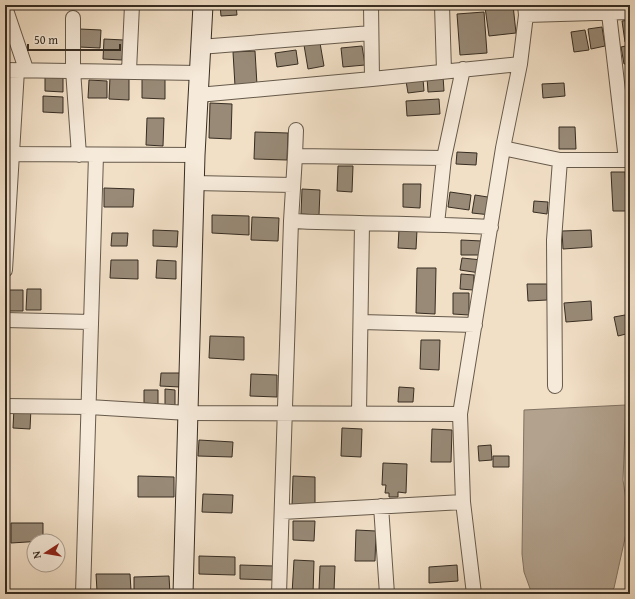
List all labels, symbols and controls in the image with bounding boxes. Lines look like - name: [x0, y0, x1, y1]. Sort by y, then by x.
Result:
- scale bar: [28, 26, 120, 52]
- text: 50 m: [34, 31, 58, 48]
- north arrow: [26, 533, 66, 573]
- text: N: [27, 549, 45, 560]

